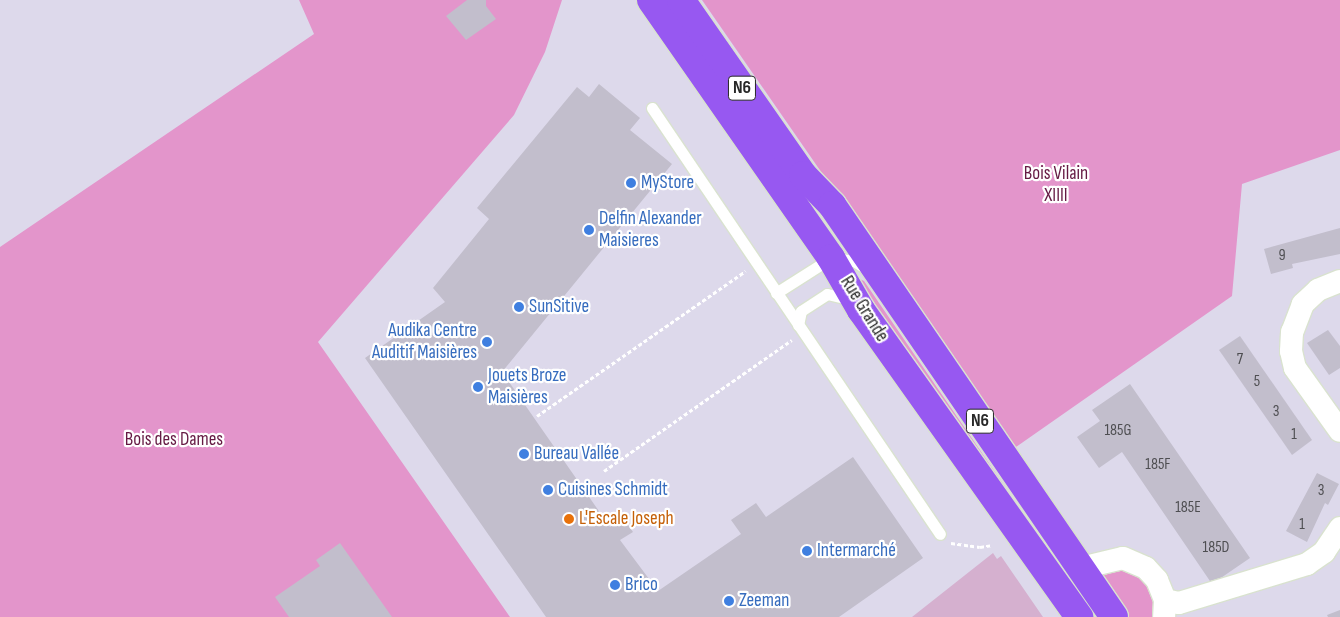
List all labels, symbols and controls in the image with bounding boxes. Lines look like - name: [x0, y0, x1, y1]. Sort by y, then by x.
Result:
- road number: N6: [727, 73, 757, 104]
- park label: Bois Vilain XIIII: [1024, 163, 1088, 207]
- place label: MyStore: [641, 172, 694, 194]
- marker: MyStore: [625, 177, 637, 189]
- place label: Delfin Alexander Maisieres: [599, 208, 702, 252]
- marker: Delfin Alexander Maisieres: [583, 224, 595, 236]
- house number: 9: [1278, 246, 1286, 266]
- street label: Rue Grande: [835, 272, 893, 346]
- place label: SunSitive: [529, 296, 589, 318]
- marker: SunSitive: [513, 301, 525, 313]
- place label: Audika Centre Auditif Maisières: [372, 320, 477, 364]
- marker: Audika Centre Auditif Maisières: [481, 336, 493, 348]
- house number: 7: [1237, 350, 1243, 370]
- place label: Jouets Broze Maisières: [488, 365, 566, 409]
- house number: 5: [1254, 372, 1260, 392]
- marker: Jouets Broze Maisières: [472, 381, 484, 393]
- house number: 3: [1273, 402, 1279, 422]
- road number: N6: [965, 406, 995, 436]
- house number: 185G: [1104, 421, 1132, 441]
- house number: 1: [1291, 425, 1297, 445]
- park label: Bois des Dames: [125, 429, 223, 451]
- place label: Bureau Vallée: [534, 443, 619, 465]
- marker: Bureau Vallée: [518, 448, 530, 460]
- house number: 185F: [1145, 455, 1171, 475]
- place label: Cuisines Schmidt: [558, 479, 668, 501]
- house number: 3: [1318, 481, 1324, 501]
- marker: Cuisines Schmidt: [542, 484, 554, 496]
- house number: 185E: [1175, 498, 1201, 518]
- place label: L'Escale Joseph: [579, 508, 674, 530]
- marker: L'Escale Joseph: [563, 513, 575, 525]
- house number: 1: [1299, 515, 1305, 535]
- house number: 185D: [1203, 538, 1229, 558]
- place label: Intermarché: [817, 540, 896, 562]
- marker: Intermarché: [801, 545, 813, 557]
- place label: Brico: [625, 574, 658, 596]
- marker: Brico: [609, 579, 621, 591]
- place label: Zeeman: [739, 590, 789, 612]
- marker: Zeeman: [723, 595, 735, 607]

